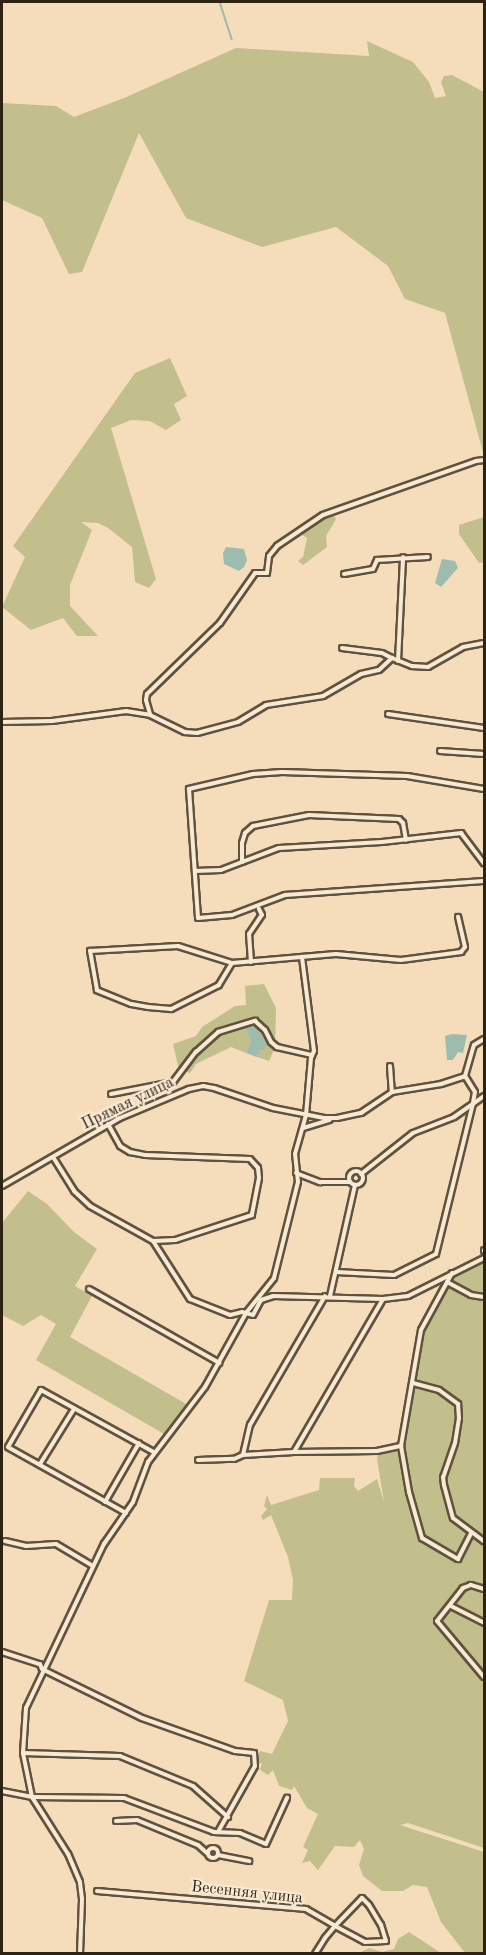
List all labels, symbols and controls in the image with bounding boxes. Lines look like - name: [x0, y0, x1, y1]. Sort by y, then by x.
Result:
- street label: Прямая улица: [79, 1073, 177, 1135]
- street label: Весенняя улица: [190, 1878, 304, 1908]

